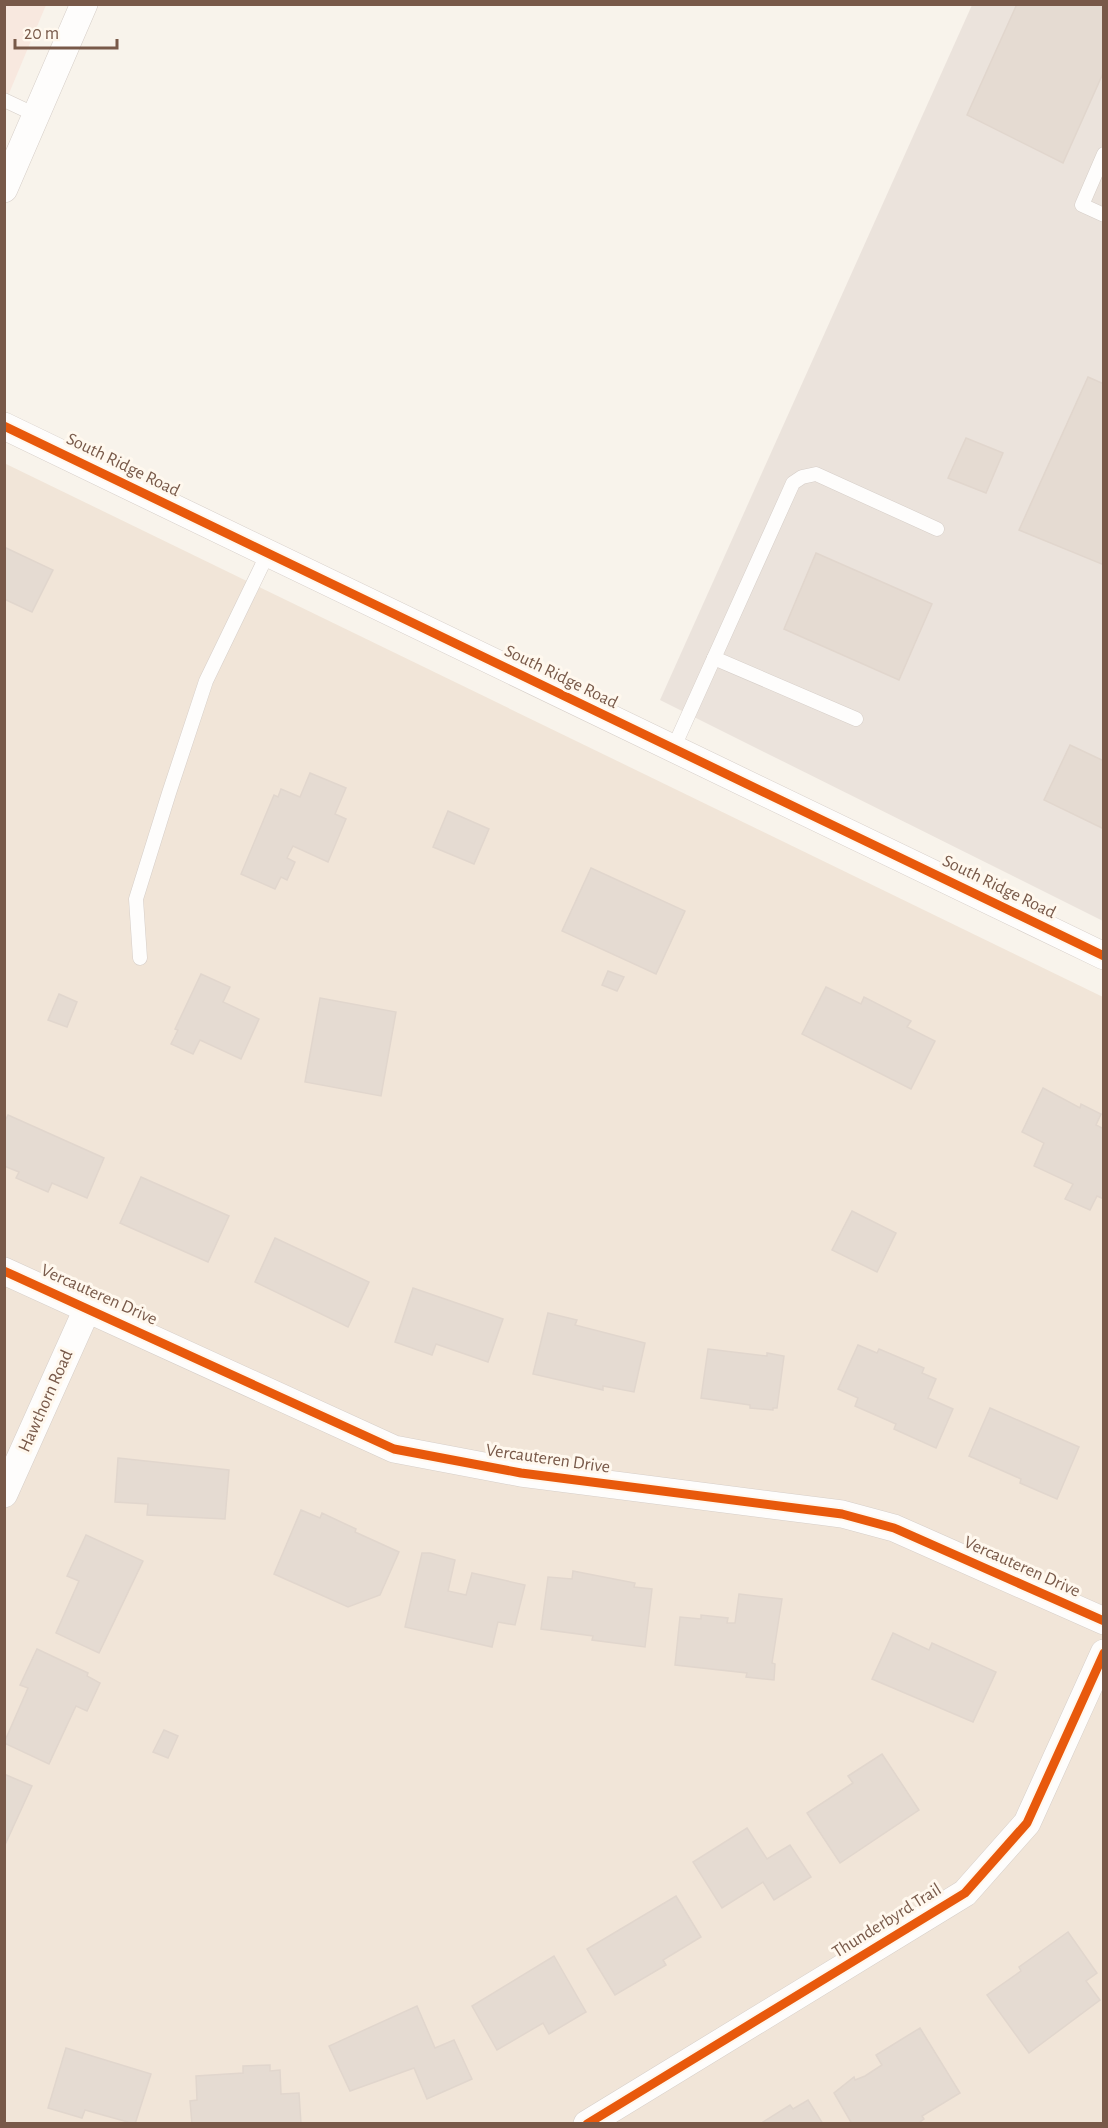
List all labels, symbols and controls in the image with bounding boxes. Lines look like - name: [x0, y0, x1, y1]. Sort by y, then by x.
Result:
- scale bar: [15, 12, 117, 50]
- text: 20 m: [24, 25, 59, 43]
- street label: South Ridge Road: [63, 430, 183, 500]
- street label: South Ridge Road: [501, 642, 621, 712]
- street label: South Ridge Road: [939, 852, 1059, 922]
- street label: Vercauteren Drive: [38, 1261, 160, 1329]
- street label: Hawthorn Road: [15, 1347, 77, 1455]
- street label: Vercauteren Drive: [485, 1441, 611, 1477]
- street label: Vercauteren Drive: [961, 1533, 1083, 1601]
- street label: Thunderbyrd Trail: [829, 1880, 945, 1962]

